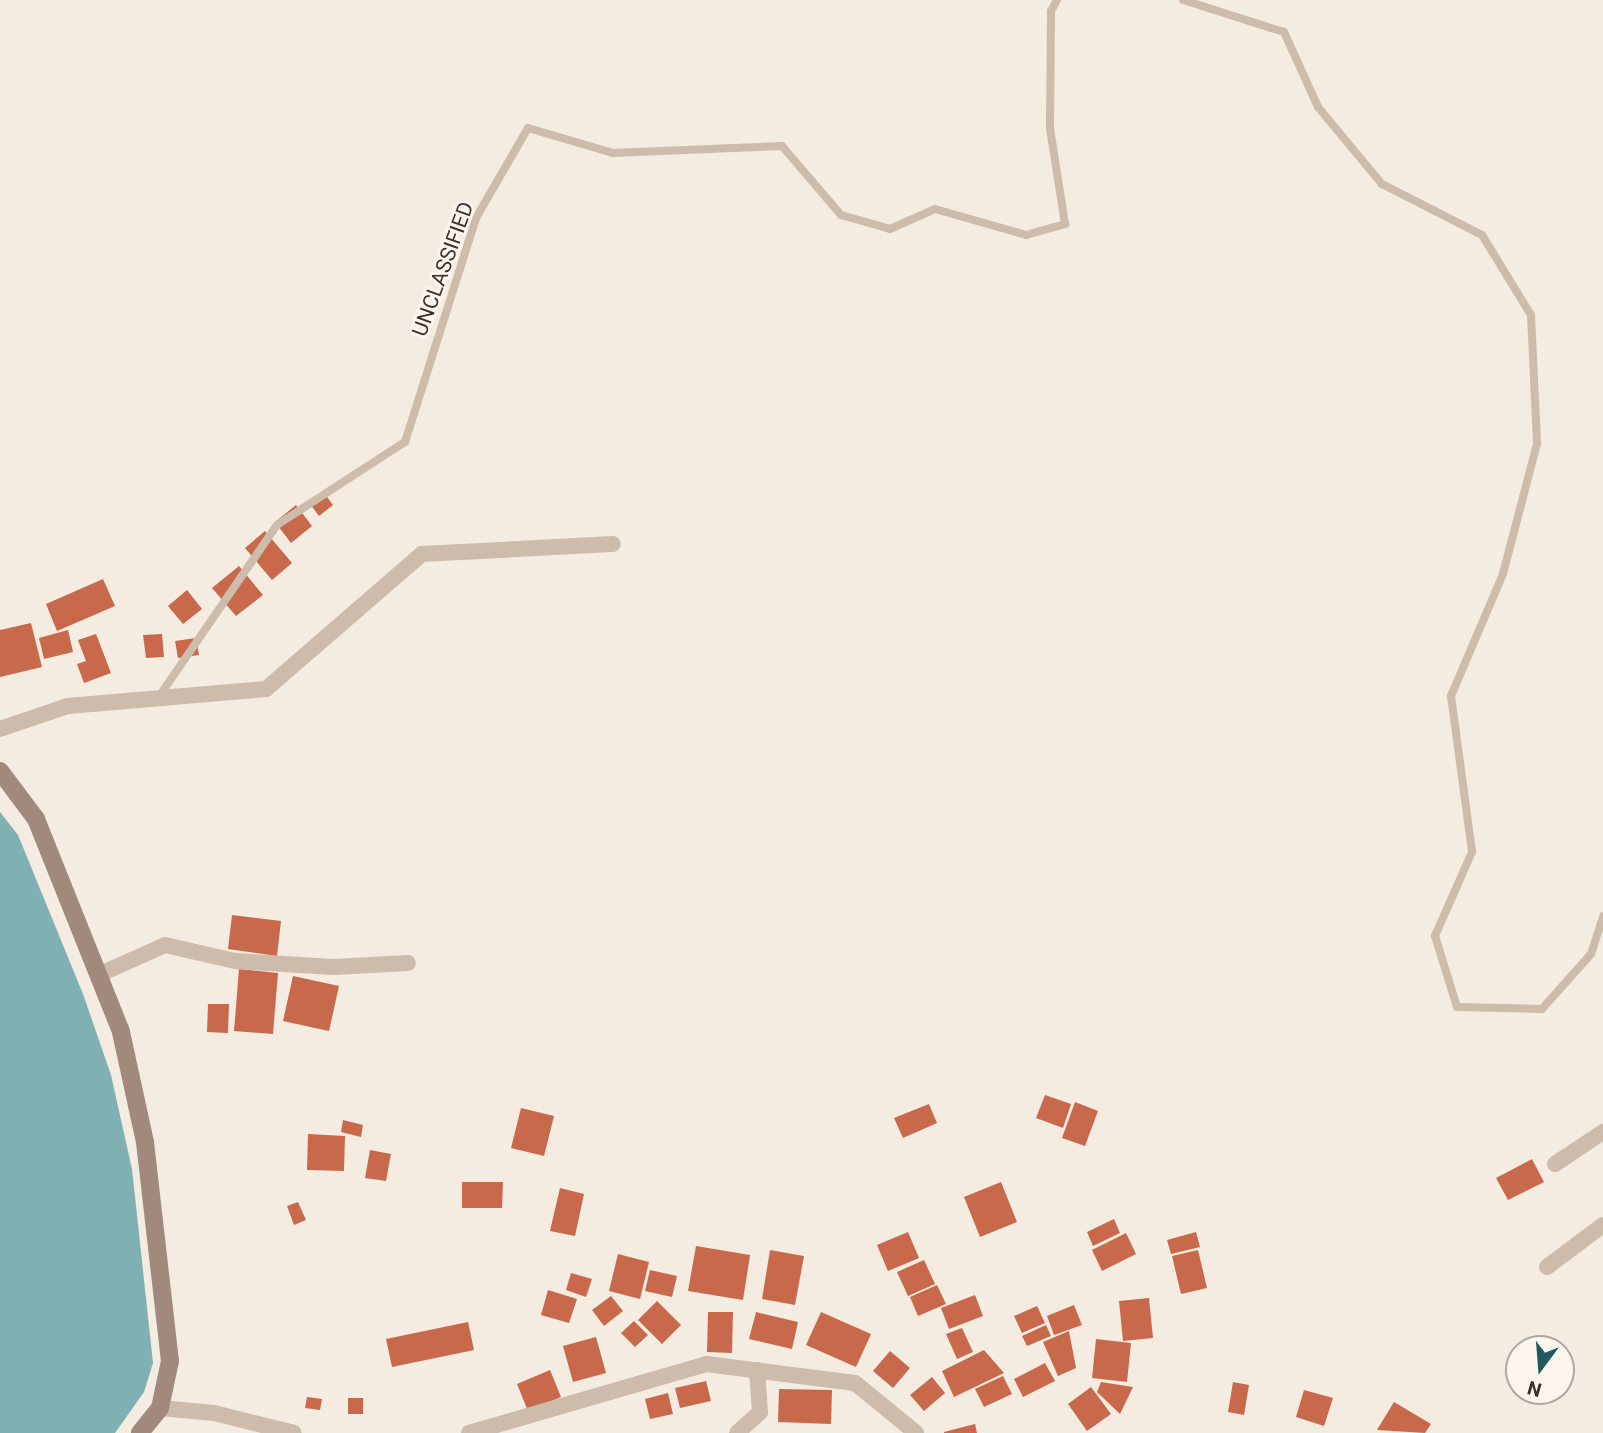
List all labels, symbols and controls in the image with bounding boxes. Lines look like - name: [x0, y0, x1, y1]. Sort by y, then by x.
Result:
- street label: UNCLASSIFIED: [407, 198, 479, 340]
- north arrow: [1505, 1335, 1575, 1405]
- text: N: [1525, 1376, 1544, 1402]

